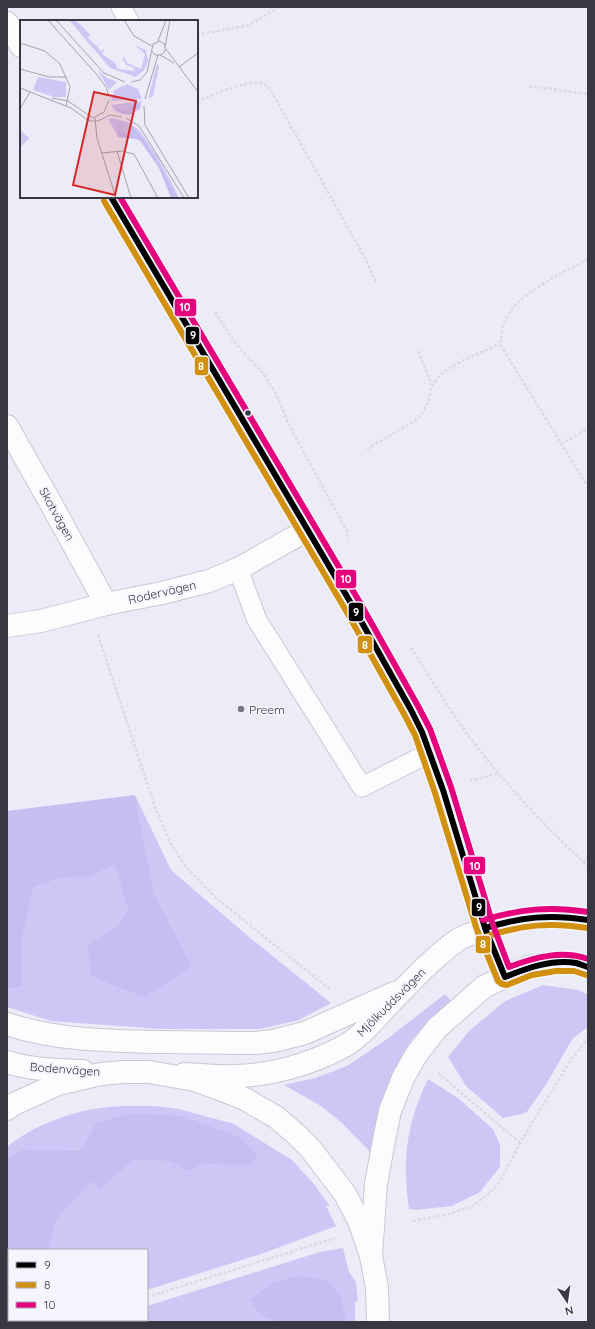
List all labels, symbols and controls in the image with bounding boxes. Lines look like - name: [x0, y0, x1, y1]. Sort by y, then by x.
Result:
- inset map: [20, 20, 198, 198]
- line badge: 10: [174, 298, 197, 317]
- text: 10: [179, 300, 191, 314]
- line badge: 9: [185, 326, 200, 345]
- text: 9: [190, 328, 196, 342]
- line badge: 8: [194, 356, 209, 376]
- text: 8: [198, 359, 204, 373]
- unlabelled marker: [243, 408, 253, 418]
- street label: Skotvägen: [36, 485, 78, 543]
- line badge: 10: [335, 569, 357, 589]
- text: 10: [340, 572, 352, 586]
- street label: Rodervägen: [127, 577, 197, 607]
- line badge: 9: [348, 602, 364, 622]
- text: 9: [353, 605, 359, 619]
- line badge: 8: [357, 635, 373, 654]
- text: 8: [362, 638, 368, 652]
- place label: Preem: [249, 702, 285, 717]
- marker: Preem: [236, 704, 246, 714]
- line badge: 10: [463, 856, 486, 875]
- text: 10: [469, 859, 481, 873]
- line badge: 9: [471, 898, 486, 917]
- text: 9: [476, 900, 482, 914]
- line badge: 8: [475, 935, 491, 954]
- text: 8: [480, 937, 486, 951]
- street label: Mjölkuddsvägen: [353, 964, 429, 1040]
- street label: Bodenvägen: [29, 1059, 101, 1079]
- legend: [8, 1249, 148, 1321]
- text: 9: [44, 1257, 51, 1272]
- text: 8: [44, 1277, 50, 1292]
- north arrow: [547, 1281, 587, 1321]
- text: 10: [44, 1297, 56, 1312]
- text: N: [564, 1303, 575, 1318]

